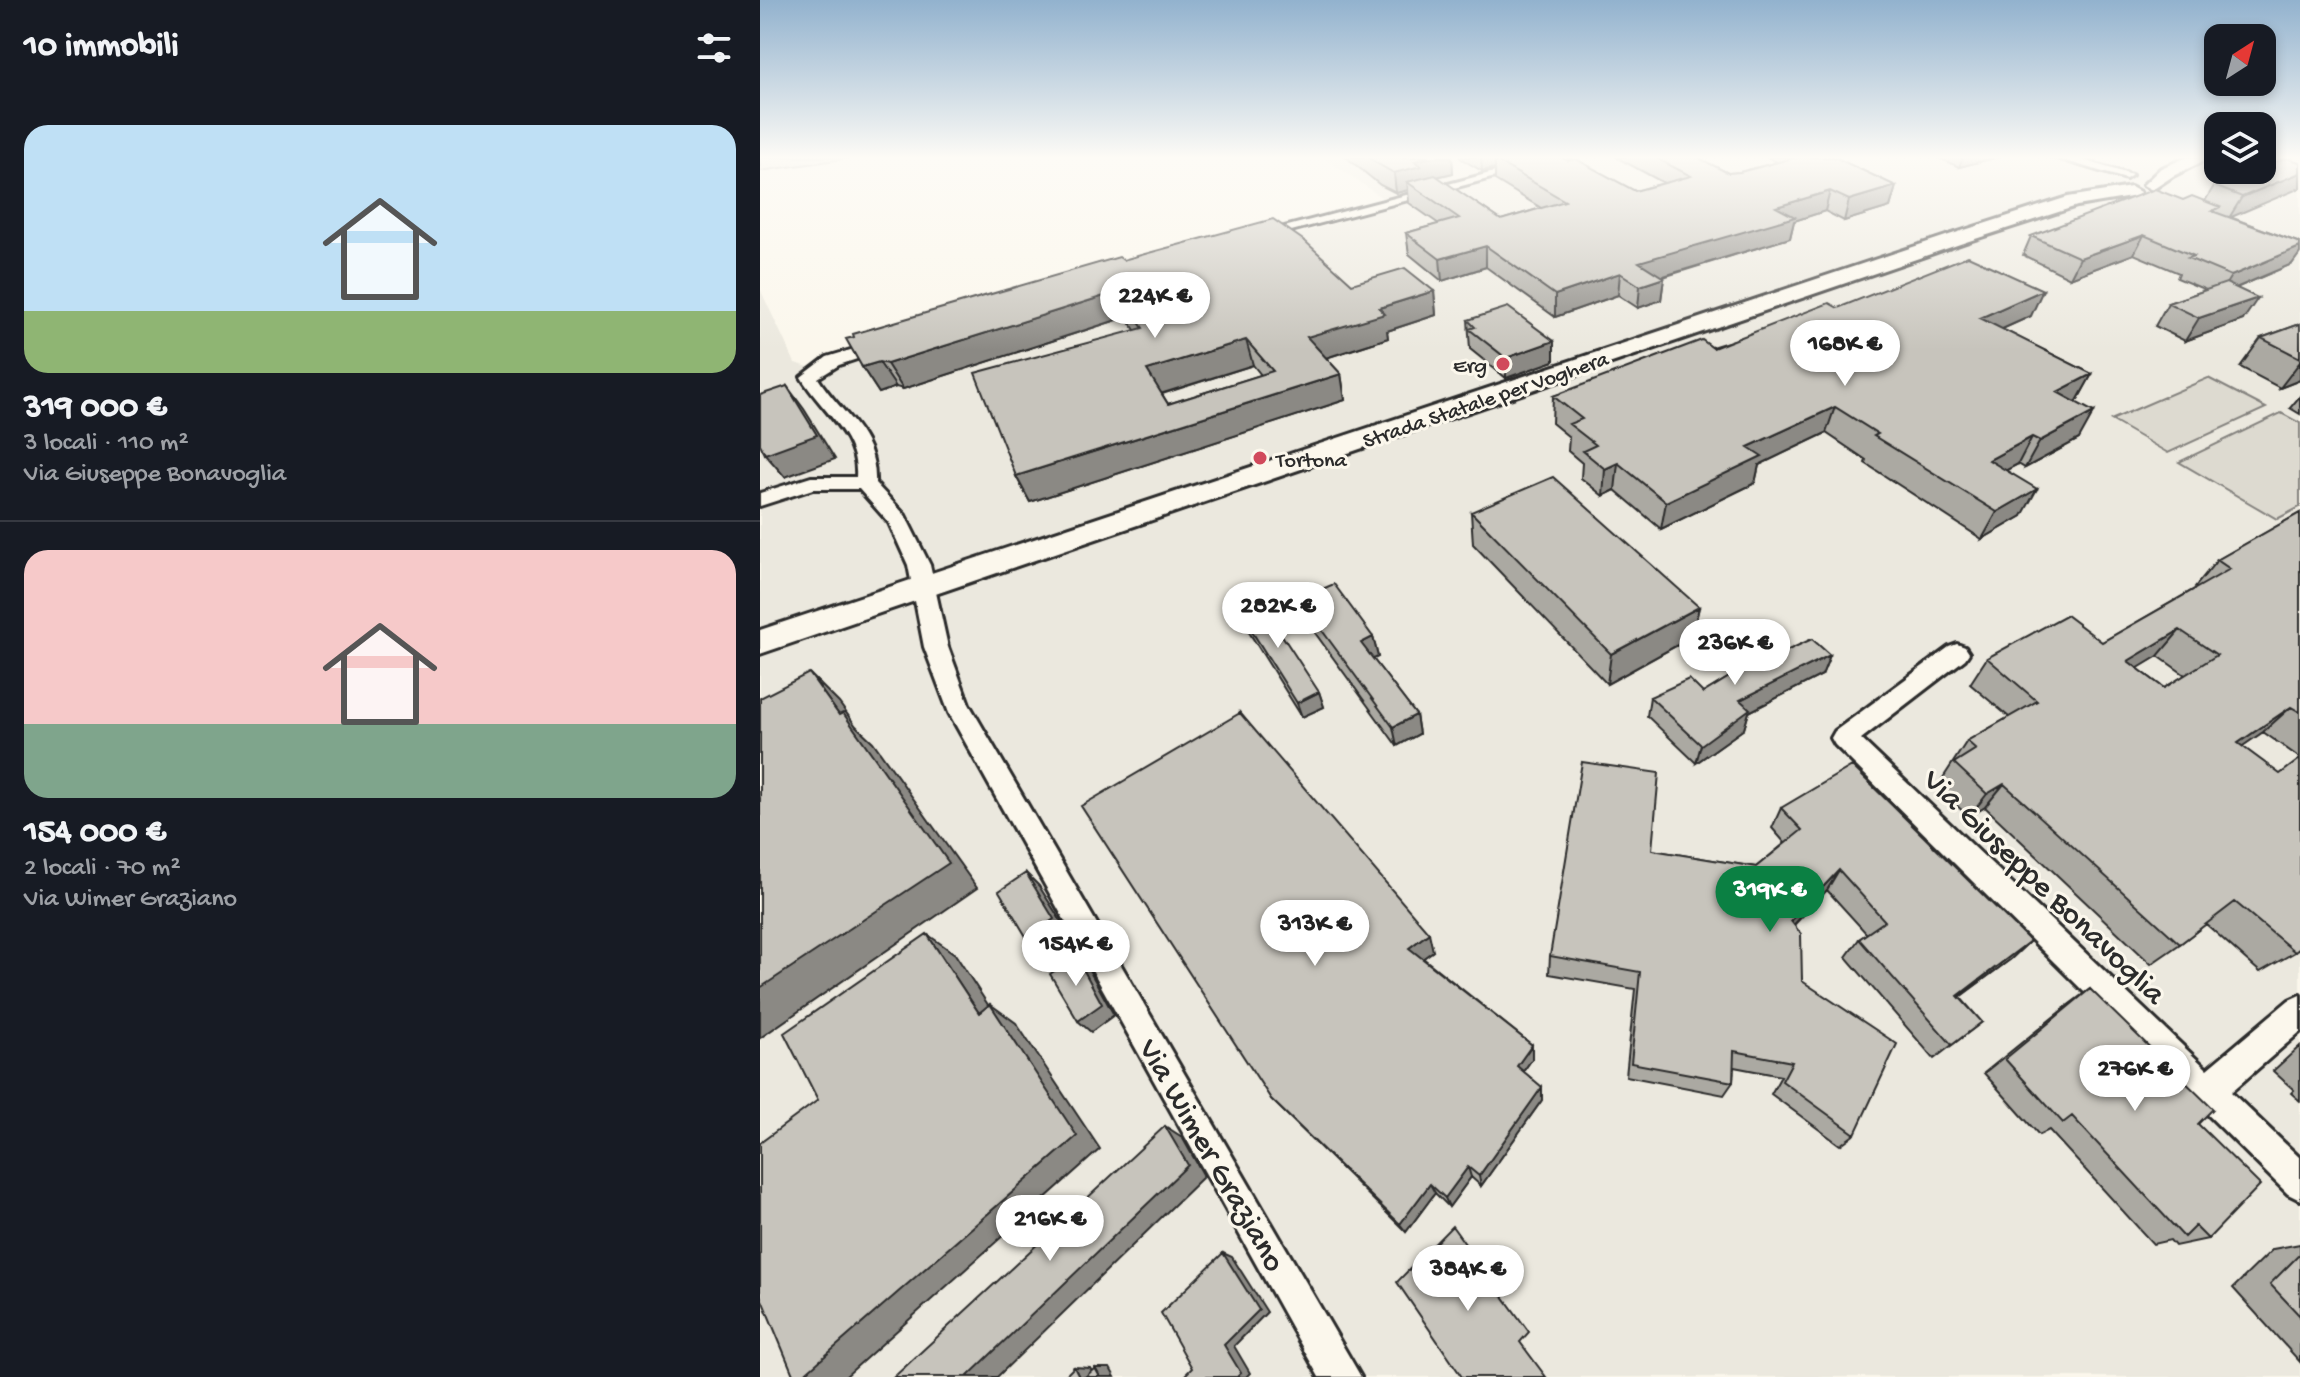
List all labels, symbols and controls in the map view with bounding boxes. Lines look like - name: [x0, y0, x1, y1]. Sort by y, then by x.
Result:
- north arrow: [2204, 24, 2276, 96]
- map controls: [2204, 24, 2276, 184]
- icon: filters: [692, 26, 736, 70]
- text: 10 immobili: [24, 28, 179, 68]
- button: layers: [2204, 112, 2276, 184]
- icon: home: [308, 177, 452, 321]
- pin: 224K €: [1090, 272, 1220, 340]
- text: 224K €: [1118, 282, 1192, 313]
- pin: 168K €: [1780, 320, 1910, 388]
- text: 168K €: [1808, 330, 1882, 361]
- street label: Strada Statale per Voghera: [1360, 347, 1613, 456]
- place label: Erg: [1453, 355, 1487, 381]
- marker: Erg: [1494, 355, 1512, 373]
- text: 319 000 €: [24, 389, 167, 429]
- text: 3 locali · 110 m²: [24, 429, 189, 460]
- marker: Tortona: [1251, 449, 1269, 467]
- place label: Tortona: [1274, 449, 1348, 475]
- text: Via Giuseppe Bonavoglia: [24, 460, 286, 491]
- pin: 282K €: [1213, 582, 1343, 650]
- text: 282K €: [1240, 592, 1316, 623]
- icon: home: [308, 602, 452, 746]
- pin: 236K €: [1670, 619, 1800, 687]
- text: 236K €: [1697, 629, 1773, 660]
- street label: Via Giuseppe Bonavoglia: [1913, 762, 2173, 1015]
- text: 154 000 €: [24, 814, 166, 854]
- text: 2 locali · 70 m²: [24, 854, 180, 885]
- pin: 319K €: [1705, 866, 1835, 934]
- text: 319K €: [1734, 876, 1806, 907]
- text: Via Wimer Graziano: [24, 885, 237, 916]
- pin: 313K €: [1250, 900, 1380, 968]
- text: 313K €: [1278, 910, 1352, 941]
- pin: 154K €: [1011, 920, 1141, 988]
- text: 154K €: [1040, 930, 1112, 961]
- street label: Via Wimer Graziano: [1127, 1033, 1292, 1280]
- pin: 276K €: [2070, 1045, 2200, 1113]
- text: 276K €: [2097, 1055, 2173, 1086]
- pin: 216K €: [985, 1195, 1115, 1263]
- text: 216K €: [1014, 1205, 1086, 1236]
- pin: 384K €: [1403, 1245, 1533, 1313]
- text: 384K €: [1430, 1255, 1506, 1286]

